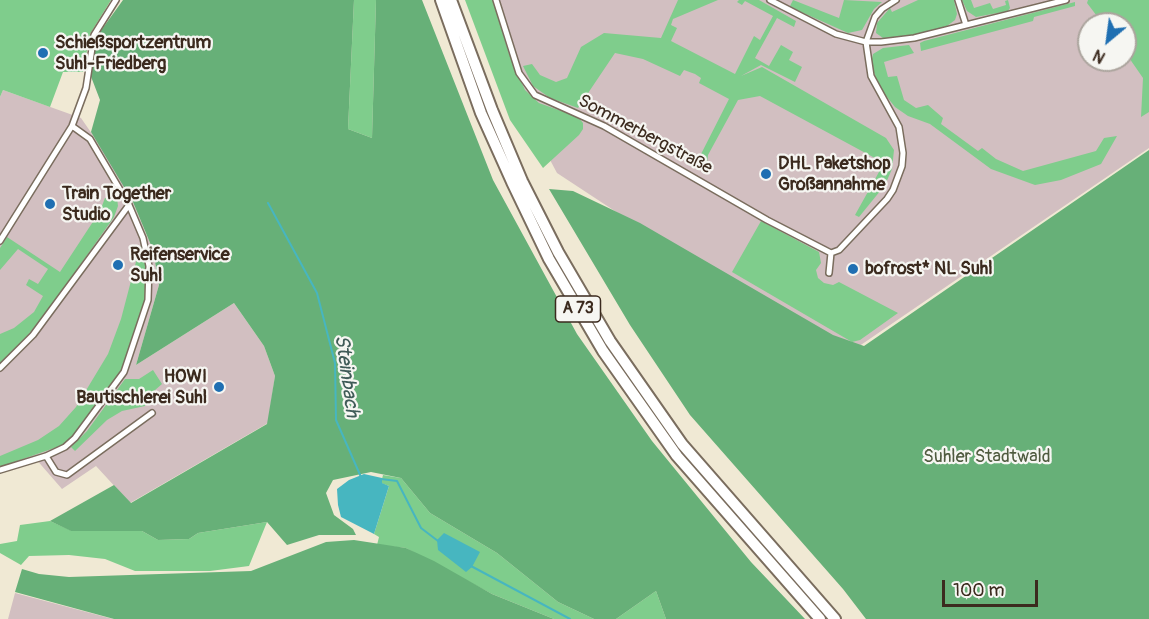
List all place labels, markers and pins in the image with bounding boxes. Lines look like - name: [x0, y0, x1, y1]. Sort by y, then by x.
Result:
- place label: Schießsportzentrum Suhl-Friedberg: [55, 32, 211, 74]
- marker: Schießsportzentrum Suhl-Friedberg: [36, 46, 50, 60]
- place label: DHL Paketshop Großannahme: [778, 153, 891, 195]
- marker: DHL Paketshop Großannahme: [759, 167, 773, 181]
- place label: Train Together Studio: [62, 183, 171, 226]
- marker: Train Together Studio: [43, 197, 57, 211]
- place label: Reifenservice Suhl: [130, 244, 230, 286]
- marker: Reifenservice Suhl: [111, 258, 125, 272]
- place label: bofrost* NL Suhl: [865, 258, 993, 280]
- marker: bofrost* NL Suhl: [846, 262, 860, 276]
- place label: HOWI Bautischlerei Suhl: [76, 366, 207, 409]
- marker: HOWI Bautischlerei Suhl: [212, 380, 226, 394]

